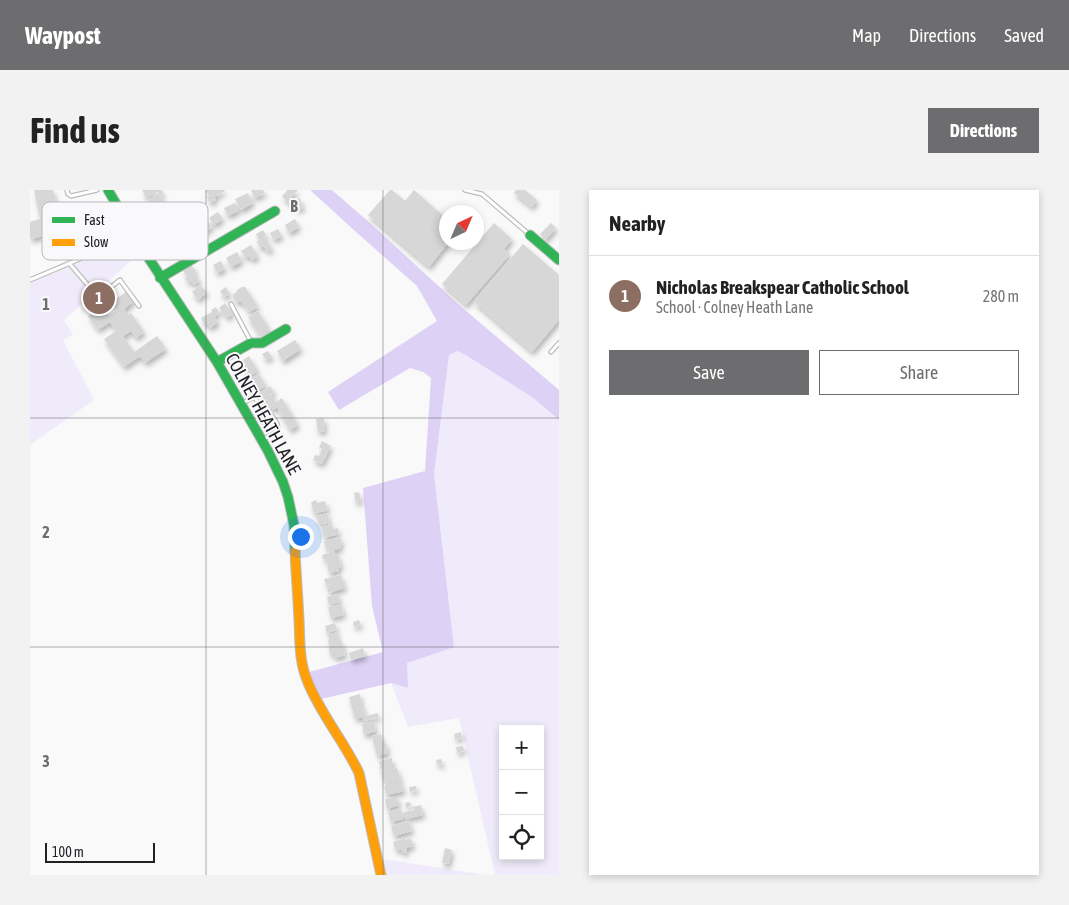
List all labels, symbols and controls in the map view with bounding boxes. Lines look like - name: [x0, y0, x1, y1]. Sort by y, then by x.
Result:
- text: Waypost: [25, 22, 101, 49]
- text: Map: [852, 25, 881, 46]
- text: Directions: [909, 25, 976, 46]
- text: Saved: [1004, 25, 1044, 46]
- button: Directions: [928, 108, 1039, 153]
- text: Find us: [30, 110, 120, 150]
- text: B: [290, 197, 298, 215]
- legend: [42, 202, 208, 260]
- north arrow: [439, 205, 484, 250]
- text: Nearby: [609, 211, 665, 235]
- text: Fast: [84, 212, 105, 228]
- text: Slow: [84, 234, 109, 250]
- text: Nicholas Breakspear Catholic School: [656, 276, 909, 298]
- pin: 1: [83, 279, 115, 317]
- text: 1: [621, 287, 629, 305]
- text: 280 m: [983, 287, 1019, 305]
- text: 1: [42, 295, 50, 313]
- text: School · Colney Heath Lane: [656, 298, 813, 316]
- street label: COLNEY HEATH LANE: [222, 350, 306, 478]
- button: Save: [609, 350, 809, 395]
- button: Share: [819, 350, 1019, 395]
- text: 2: [42, 523, 50, 541]
- your location: [288, 524, 314, 550]
- map controls: [499, 725, 544, 860]
- button: +: [499, 725, 544, 770]
- text: 3: [42, 752, 50, 770]
- button: −: [499, 770, 544, 815]
- button: locate: [499, 815, 544, 860]
- scale bar: [45, 840, 155, 863]
- text: 100 m: [52, 844, 84, 860]

